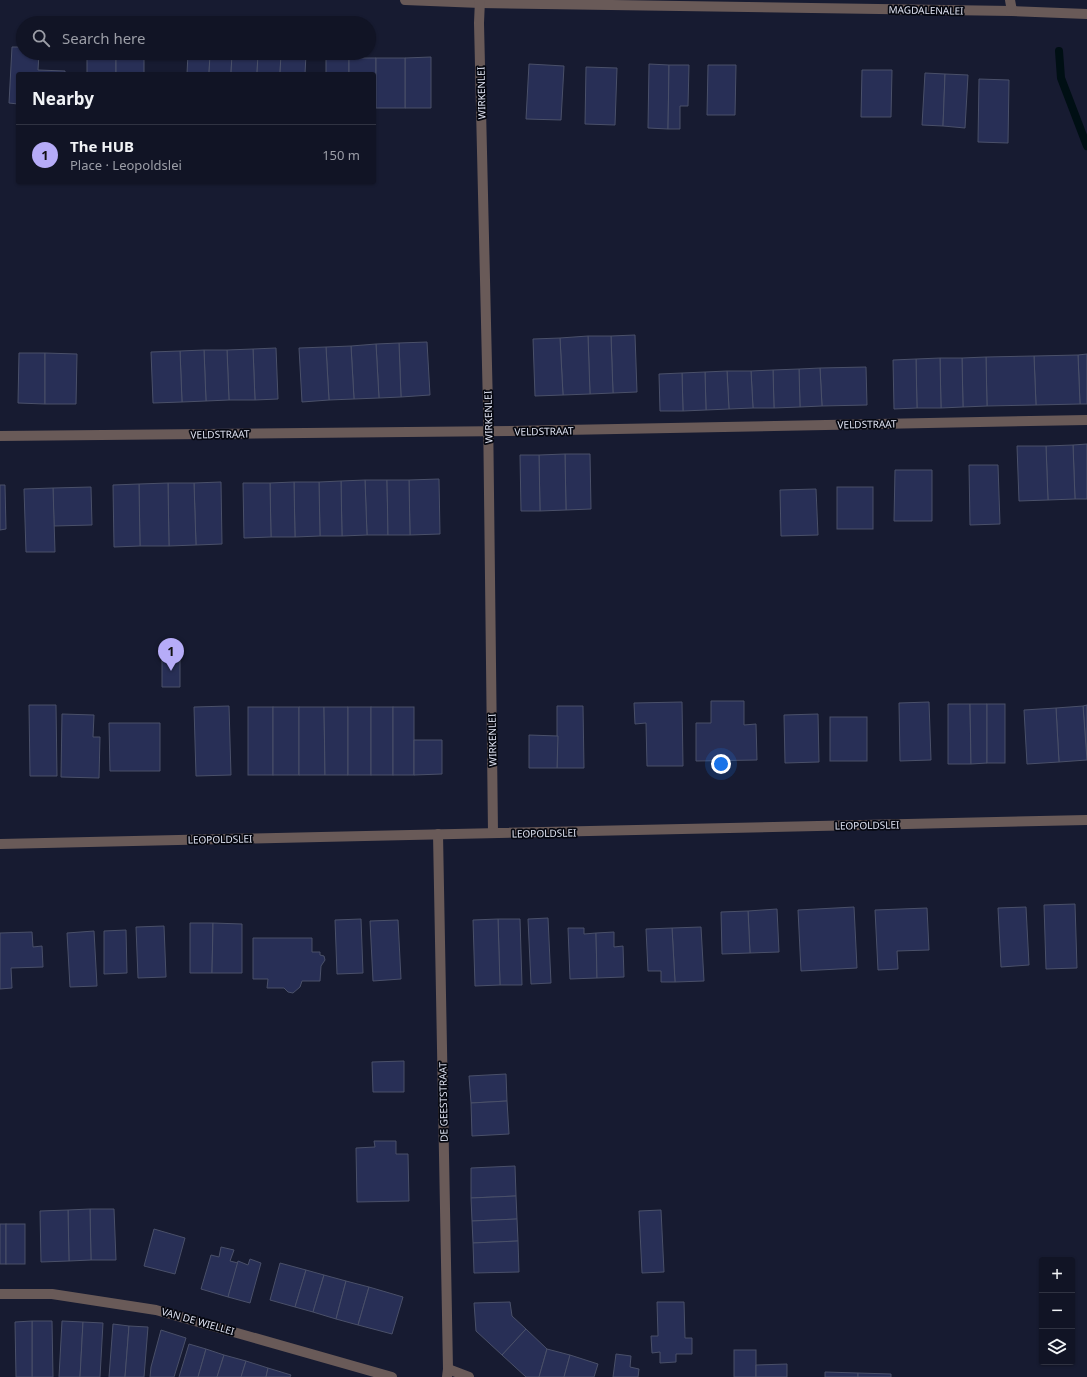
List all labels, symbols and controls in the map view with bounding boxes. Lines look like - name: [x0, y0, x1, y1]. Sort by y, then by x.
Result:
- street label: MAGDALENALEI: [888, 2, 964, 18]
- search box: [16, 16, 376, 60]
- icon: search: [30, 27, 52, 49]
- text: Search here: [62, 28, 145, 48]
- street label: WIRKENLEI: [474, 67, 488, 119]
- text: Nearby: [32, 87, 94, 110]
- text: The HUB: [70, 136, 134, 156]
- text: 1: [41, 146, 49, 164]
- text: 150 m: [322, 146, 360, 164]
- text: Place · Leopoldslei: [70, 156, 182, 174]
- street label: WIRKENLEI: [481, 391, 495, 443]
- street label: VELDSTRAAT: [837, 416, 897, 432]
- street label: VELDSTRAAT: [514, 423, 574, 439]
- street label: VELDSTRAAT: [190, 426, 250, 442]
- pin: 1: [158, 638, 184, 671]
- street label: WIRKENLEI: [485, 714, 499, 766]
- your location: [711, 754, 731, 774]
- street label: LEOPOLDSLEI: [835, 817, 899, 833]
- street label: LEOPOLDSLEI: [512, 825, 576, 841]
- street label: LEOPOLDSLEI: [188, 831, 252, 847]
- street label: DE GEESTSTRAAT: [435, 1062, 451, 1142]
- map controls: [1039, 1257, 1075, 1365]
- button: +: [1039, 1257, 1075, 1293]
- button: −: [1039, 1293, 1075, 1329]
- street label: VAN DE WIELLEI: [160, 1304, 236, 1338]
- button: layers: [1039, 1329, 1075, 1365]

